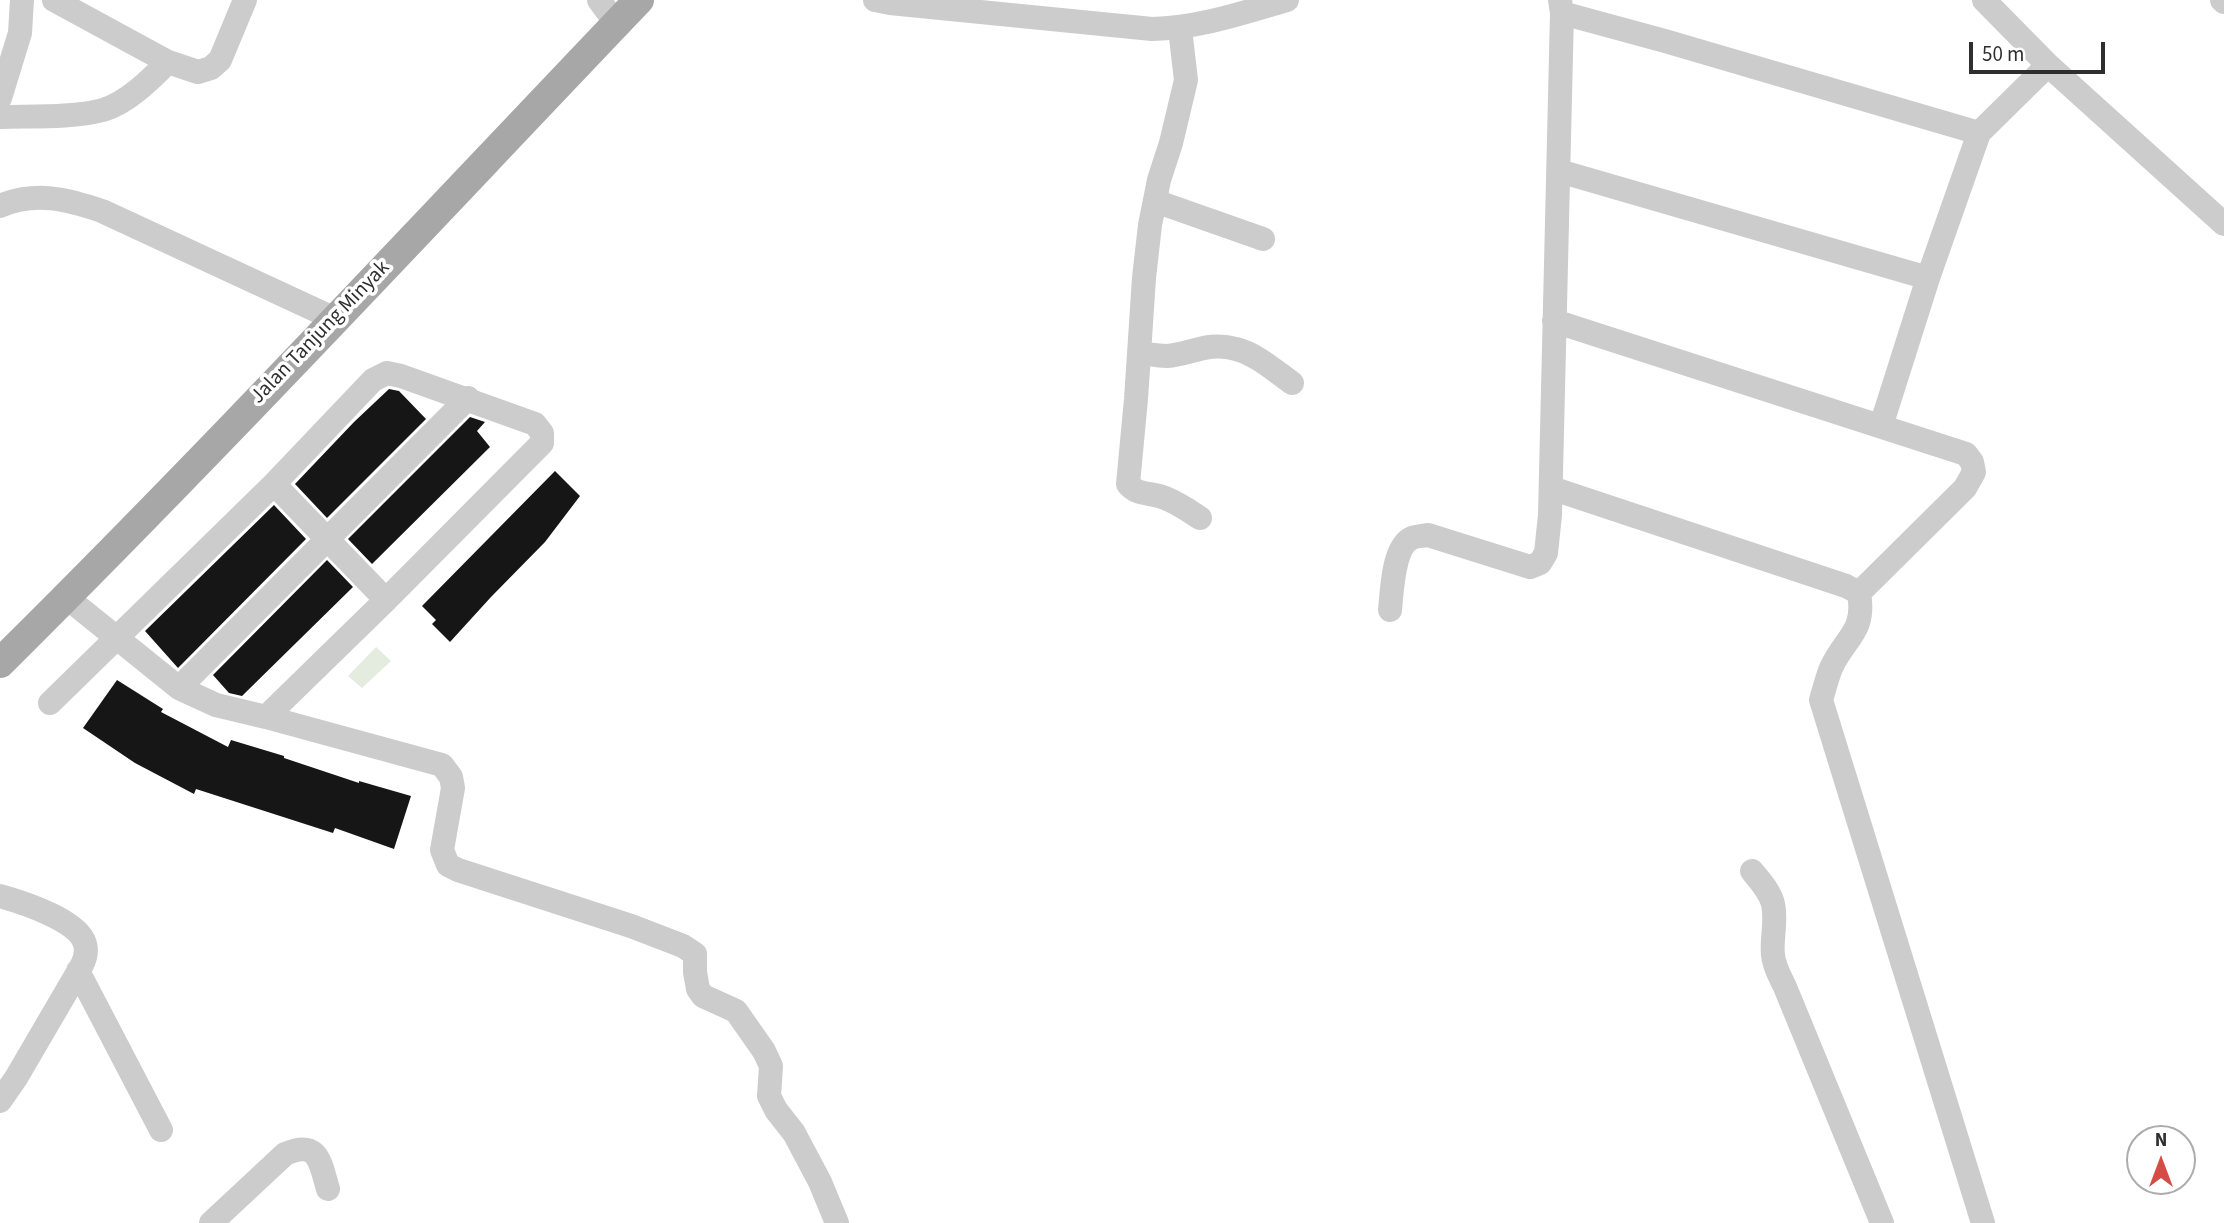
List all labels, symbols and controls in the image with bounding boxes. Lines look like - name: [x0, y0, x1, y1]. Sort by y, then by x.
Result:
- scale bar: [1972, 28, 2108, 72]
- text: 50 m: [1982, 39, 2024, 69]
- street label: Jalan Tanjung Minyak: [246, 256, 396, 410]
- north arrow: [2126, 1125, 2196, 1195]
- text: N: [2155, 1127, 2167, 1154]

